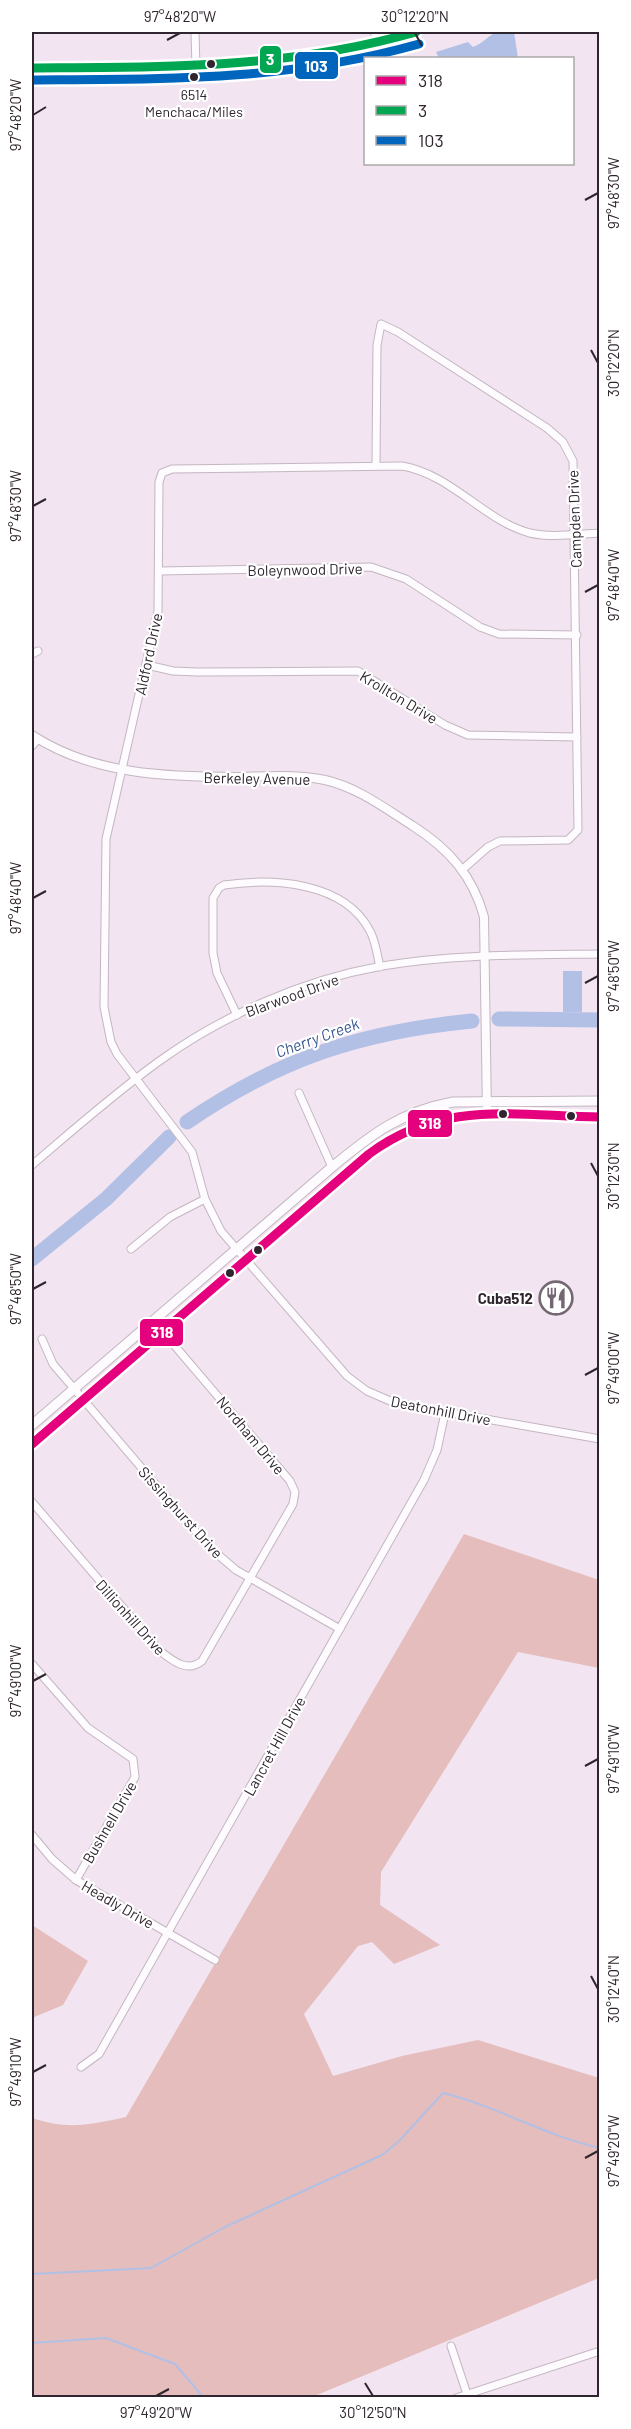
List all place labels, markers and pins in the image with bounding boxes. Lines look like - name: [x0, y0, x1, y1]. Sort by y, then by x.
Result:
- unlabelled marker: [205, 58, 217, 70]
- marker: 6514 Menchaca/Miles: [188, 71, 200, 83]
- place label: 6514 Menchaca/Miles: [145, 86, 243, 120]
- unlabelled marker: [497, 1108, 509, 1120]
- unlabelled marker: [565, 1110, 577, 1122]
- unlabelled marker: [252, 1244, 264, 1256]
- unlabelled marker: [224, 1267, 236, 1279]
- restaurant icon: Cuba512: [538, 1280, 574, 1316]
- place label: Cuba512: [478, 1289, 533, 1307]

